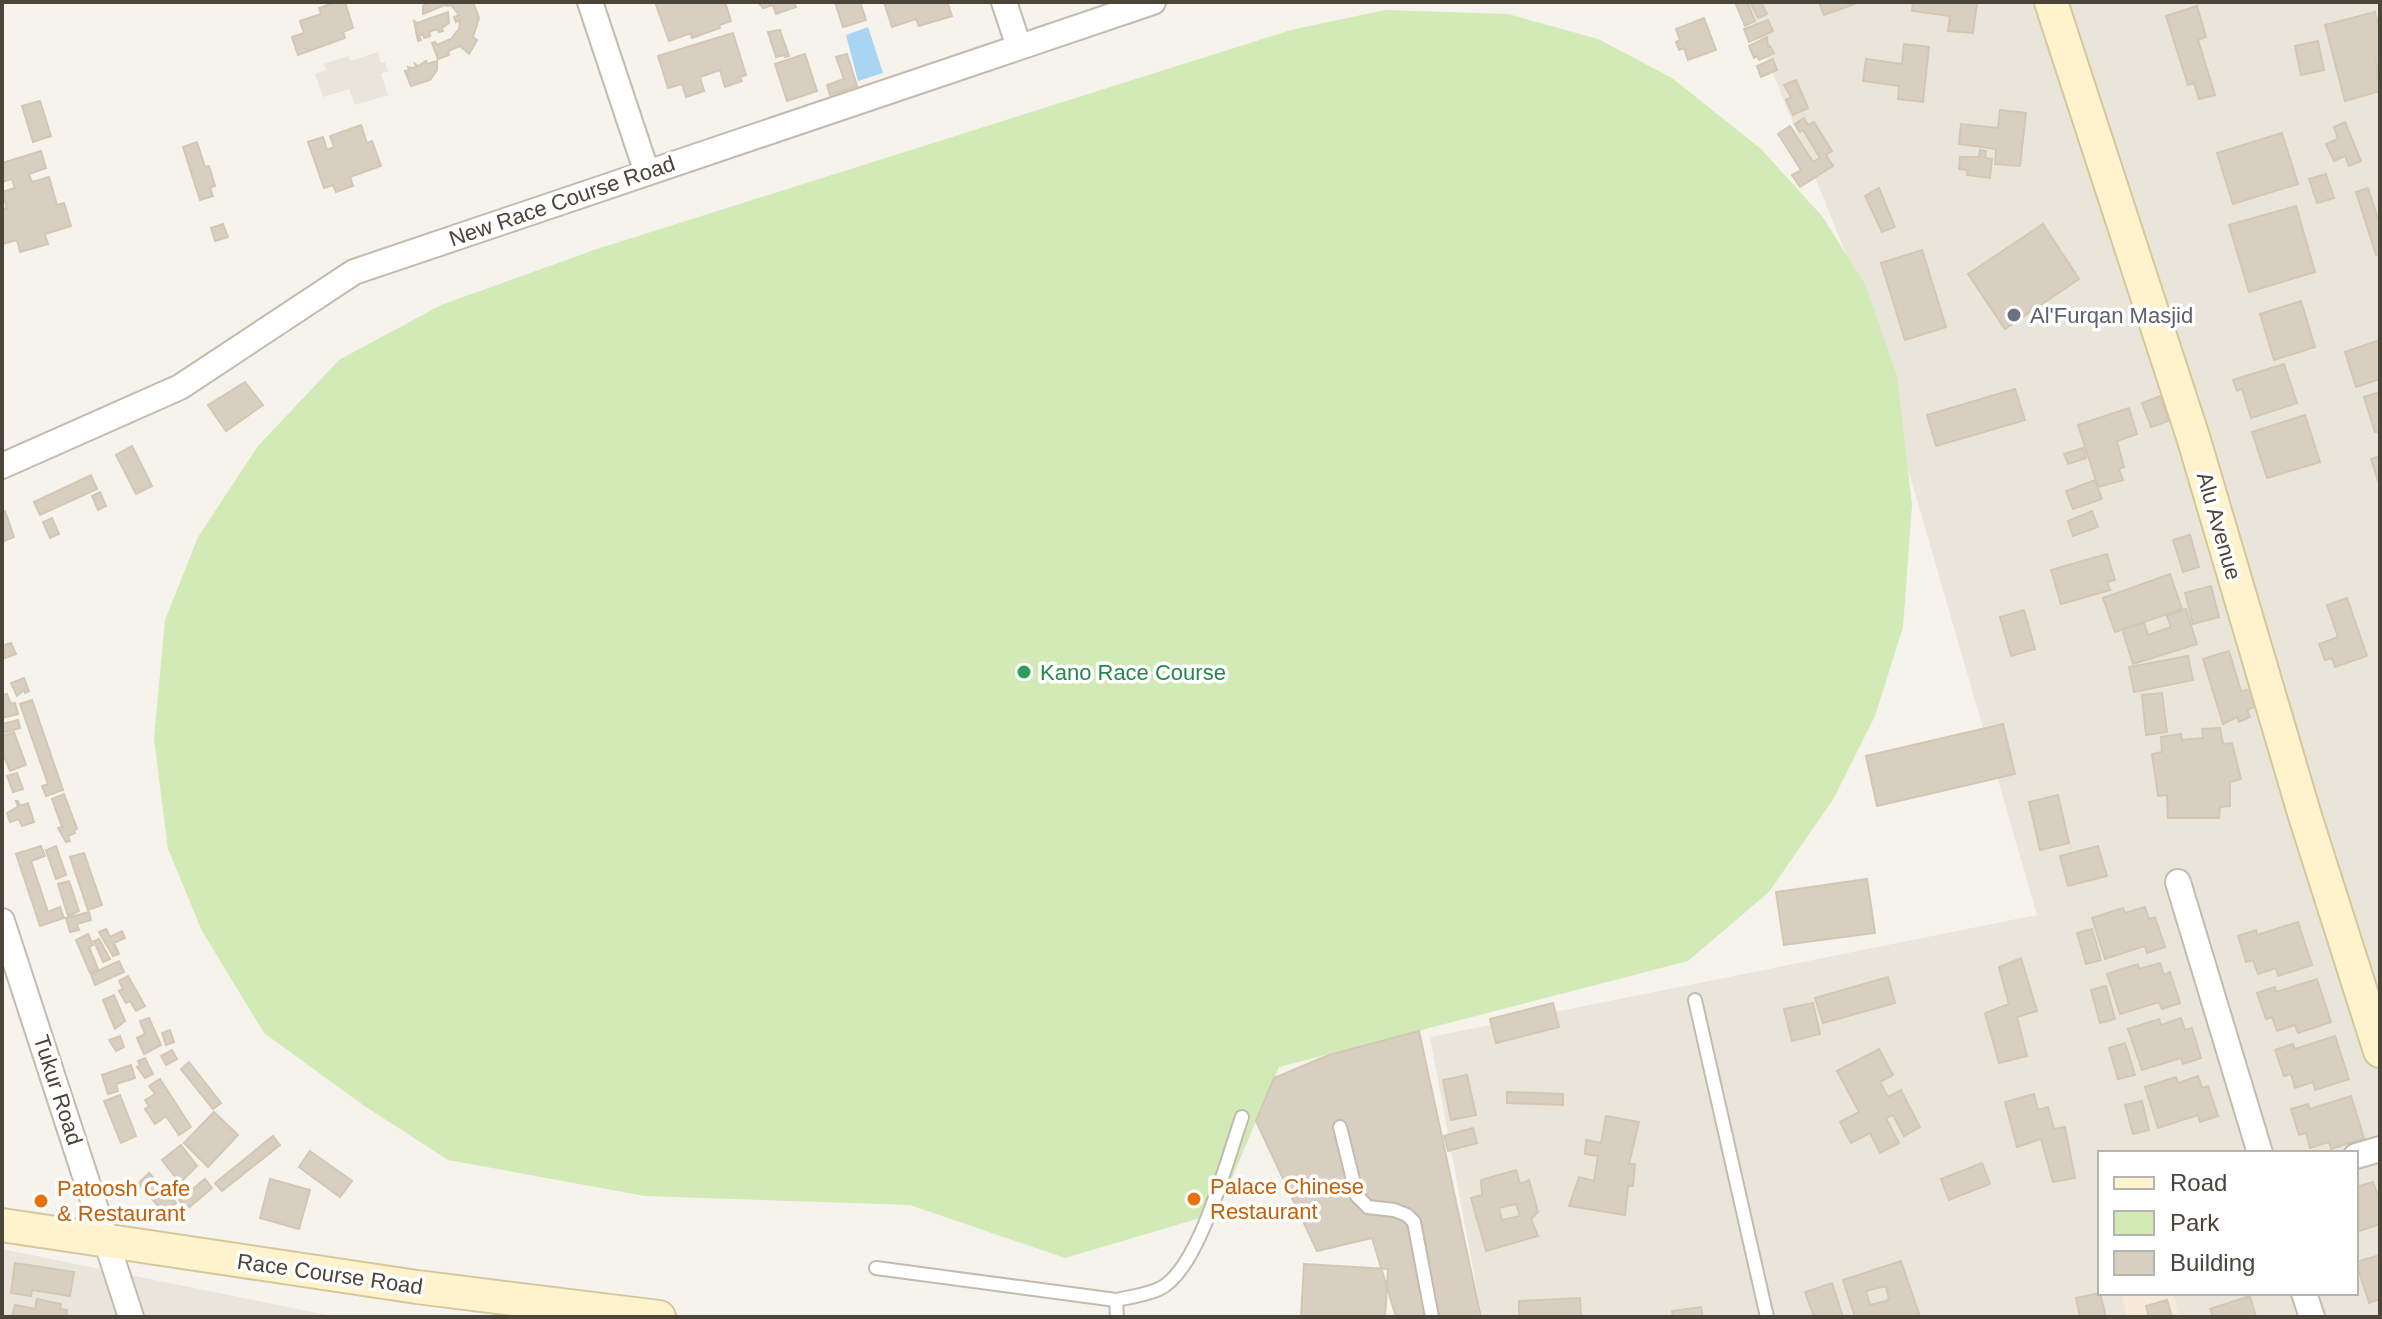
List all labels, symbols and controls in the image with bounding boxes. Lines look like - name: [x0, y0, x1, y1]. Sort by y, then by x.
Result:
- street label: New Race Course Road: [446, 151, 678, 251]
- place label: Al'Furqan Masjid: [2030, 303, 2193, 328]
- marker: Al'Furqan Masjid: [2005, 306, 2023, 324]
- street label: Alu Avenue: [2192, 469, 2246, 583]
- place label: Kano Race Course: [1040, 660, 1226, 685]
- marker: Kano Race Course: [1015, 663, 1033, 681]
- street label: Tukur Road: [28, 1032, 88, 1148]
- legend: [2098, 1151, 2358, 1295]
- text: Road: [2170, 1169, 2227, 1196]
- place label: Palace Chinese Restaurant: [1210, 1174, 1364, 1224]
- place label: Patoosh Cafe & Restaurant: [57, 1176, 190, 1226]
- marker: Palace Chinese Restaurant: [1185, 1190, 1203, 1208]
- marker: Patoosh Cafe & Restaurant: [32, 1192, 50, 1210]
- text: Park: [2170, 1209, 2220, 1236]
- street label: Race Course Road: [236, 1249, 424, 1299]
- text: Building: [2170, 1249, 2255, 1276]

